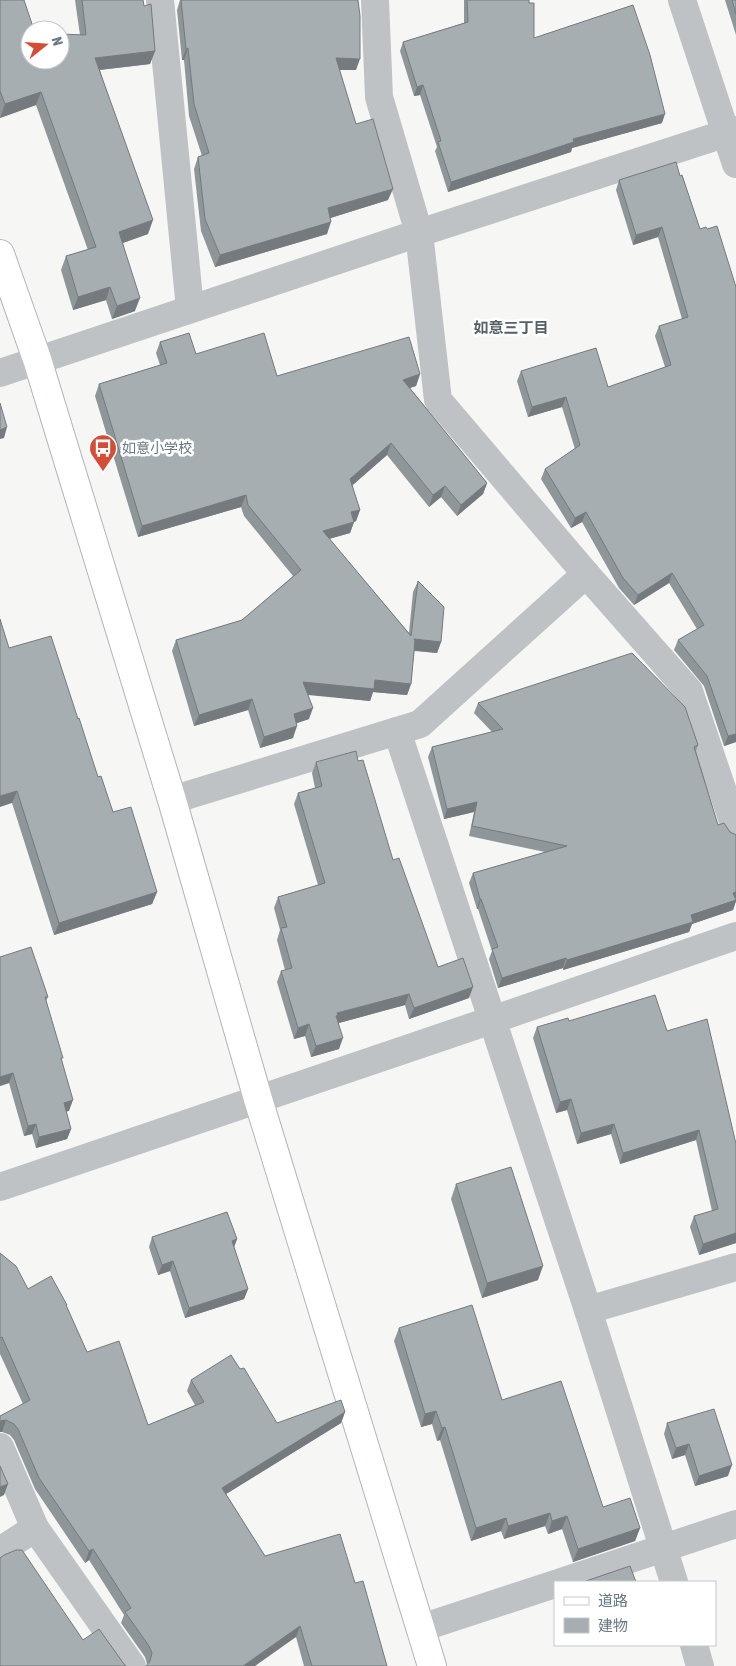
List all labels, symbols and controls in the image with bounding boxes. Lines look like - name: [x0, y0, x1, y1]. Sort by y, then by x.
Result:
- north arrow: [20, 20, 70, 70]
- text: N: [49, 35, 66, 47]
- district label: 如意三丁目: [473, 319, 549, 336]
- bus stop icon: 如意小学校: [88, 433, 118, 472]
- place label: 如意小学校: [122, 440, 192, 456]
- legend: [554, 1581, 716, 1646]
- text: 道路: [598, 1592, 628, 1609]
- text: 建物: [598, 1617, 628, 1634]

